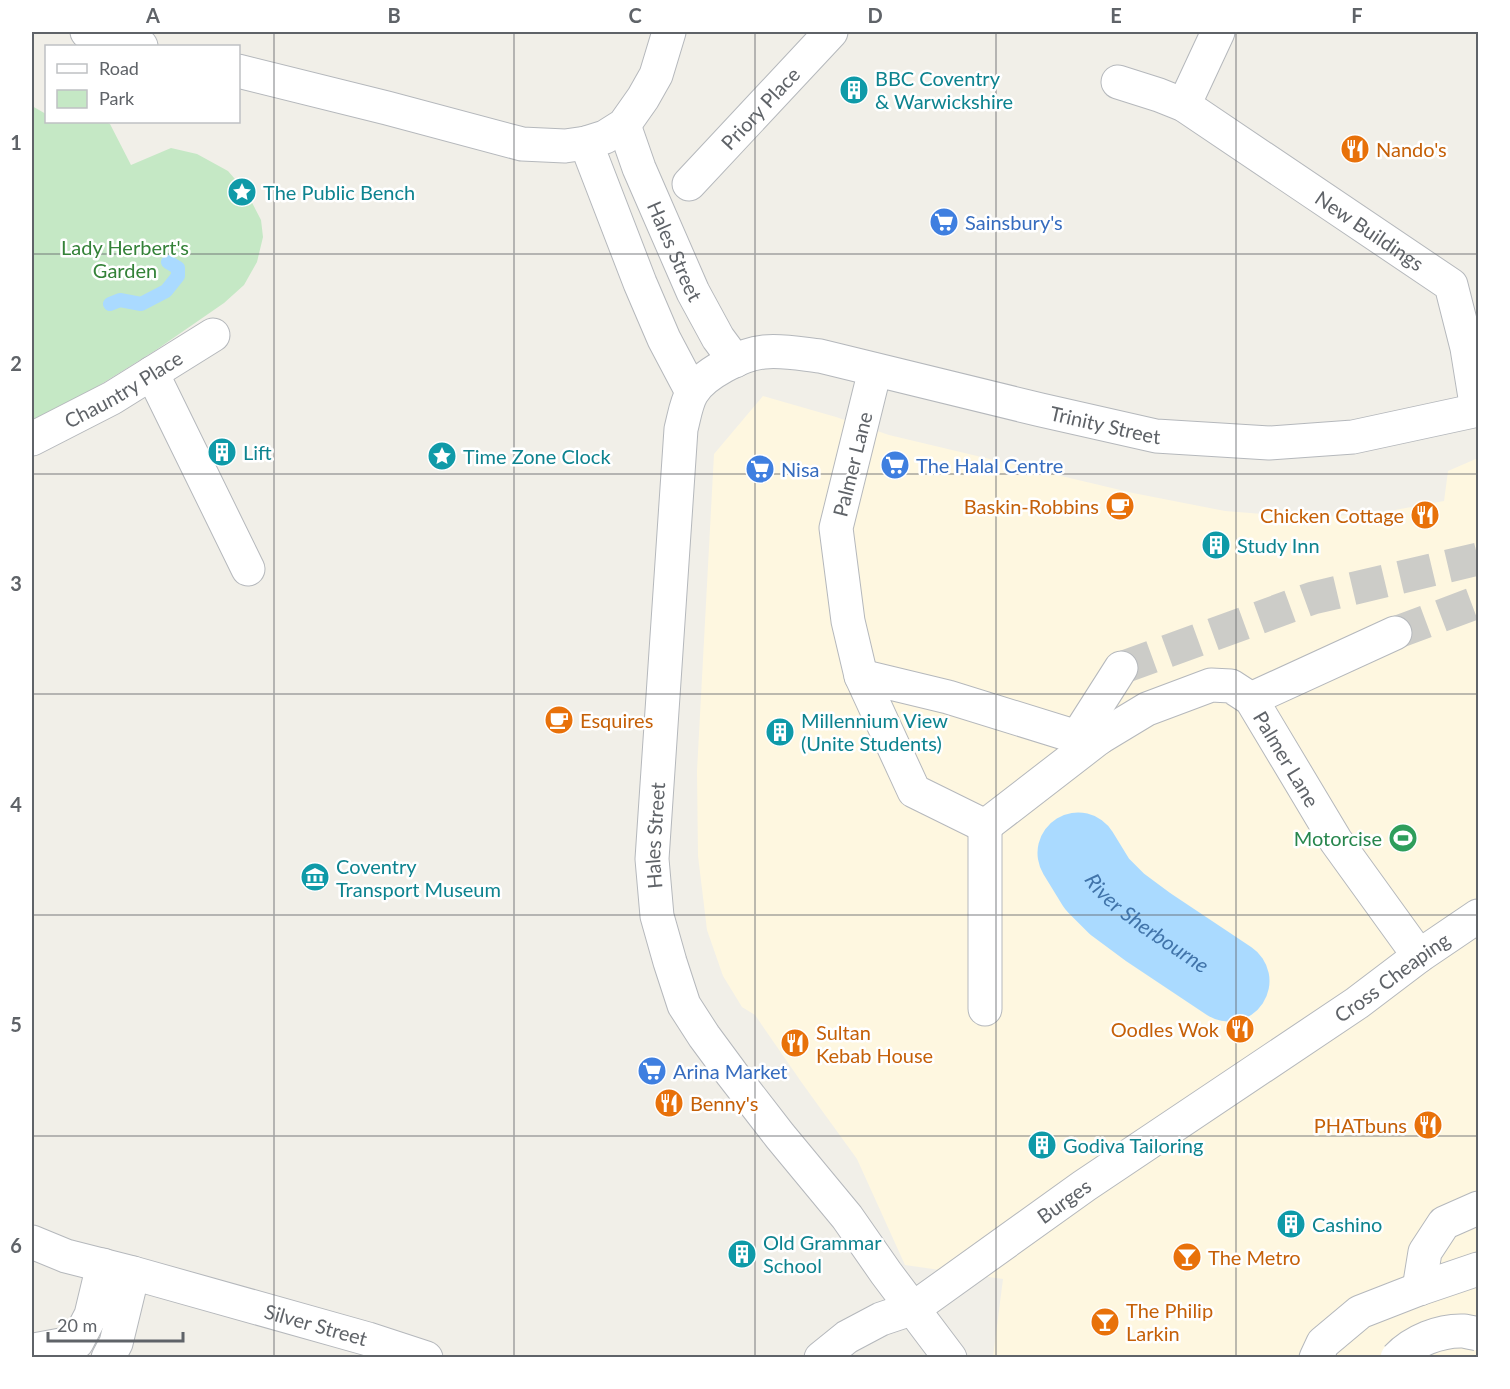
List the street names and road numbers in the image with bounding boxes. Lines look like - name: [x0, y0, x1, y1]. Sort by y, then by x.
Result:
- street label: Priory Place: [716, 62, 804, 154]
- street label: New Buildings: [1311, 185, 1429, 275]
- street label: Hales Street: [643, 197, 708, 305]
- street label: Chauntry Place: [60, 345, 187, 433]
- street label: Trinity Street: [1048, 400, 1161, 448]
- street label: Palmer Lane: [827, 409, 877, 519]
- street label: Palmer Lane: [1249, 707, 1325, 811]
- street label: Hales Street: [640, 782, 669, 890]
- street label: Cross Cheaping: [1330, 927, 1454, 1027]
- street label: Burges: [1032, 1173, 1095, 1228]
- street label: Silver Street: [262, 1299, 370, 1350]

